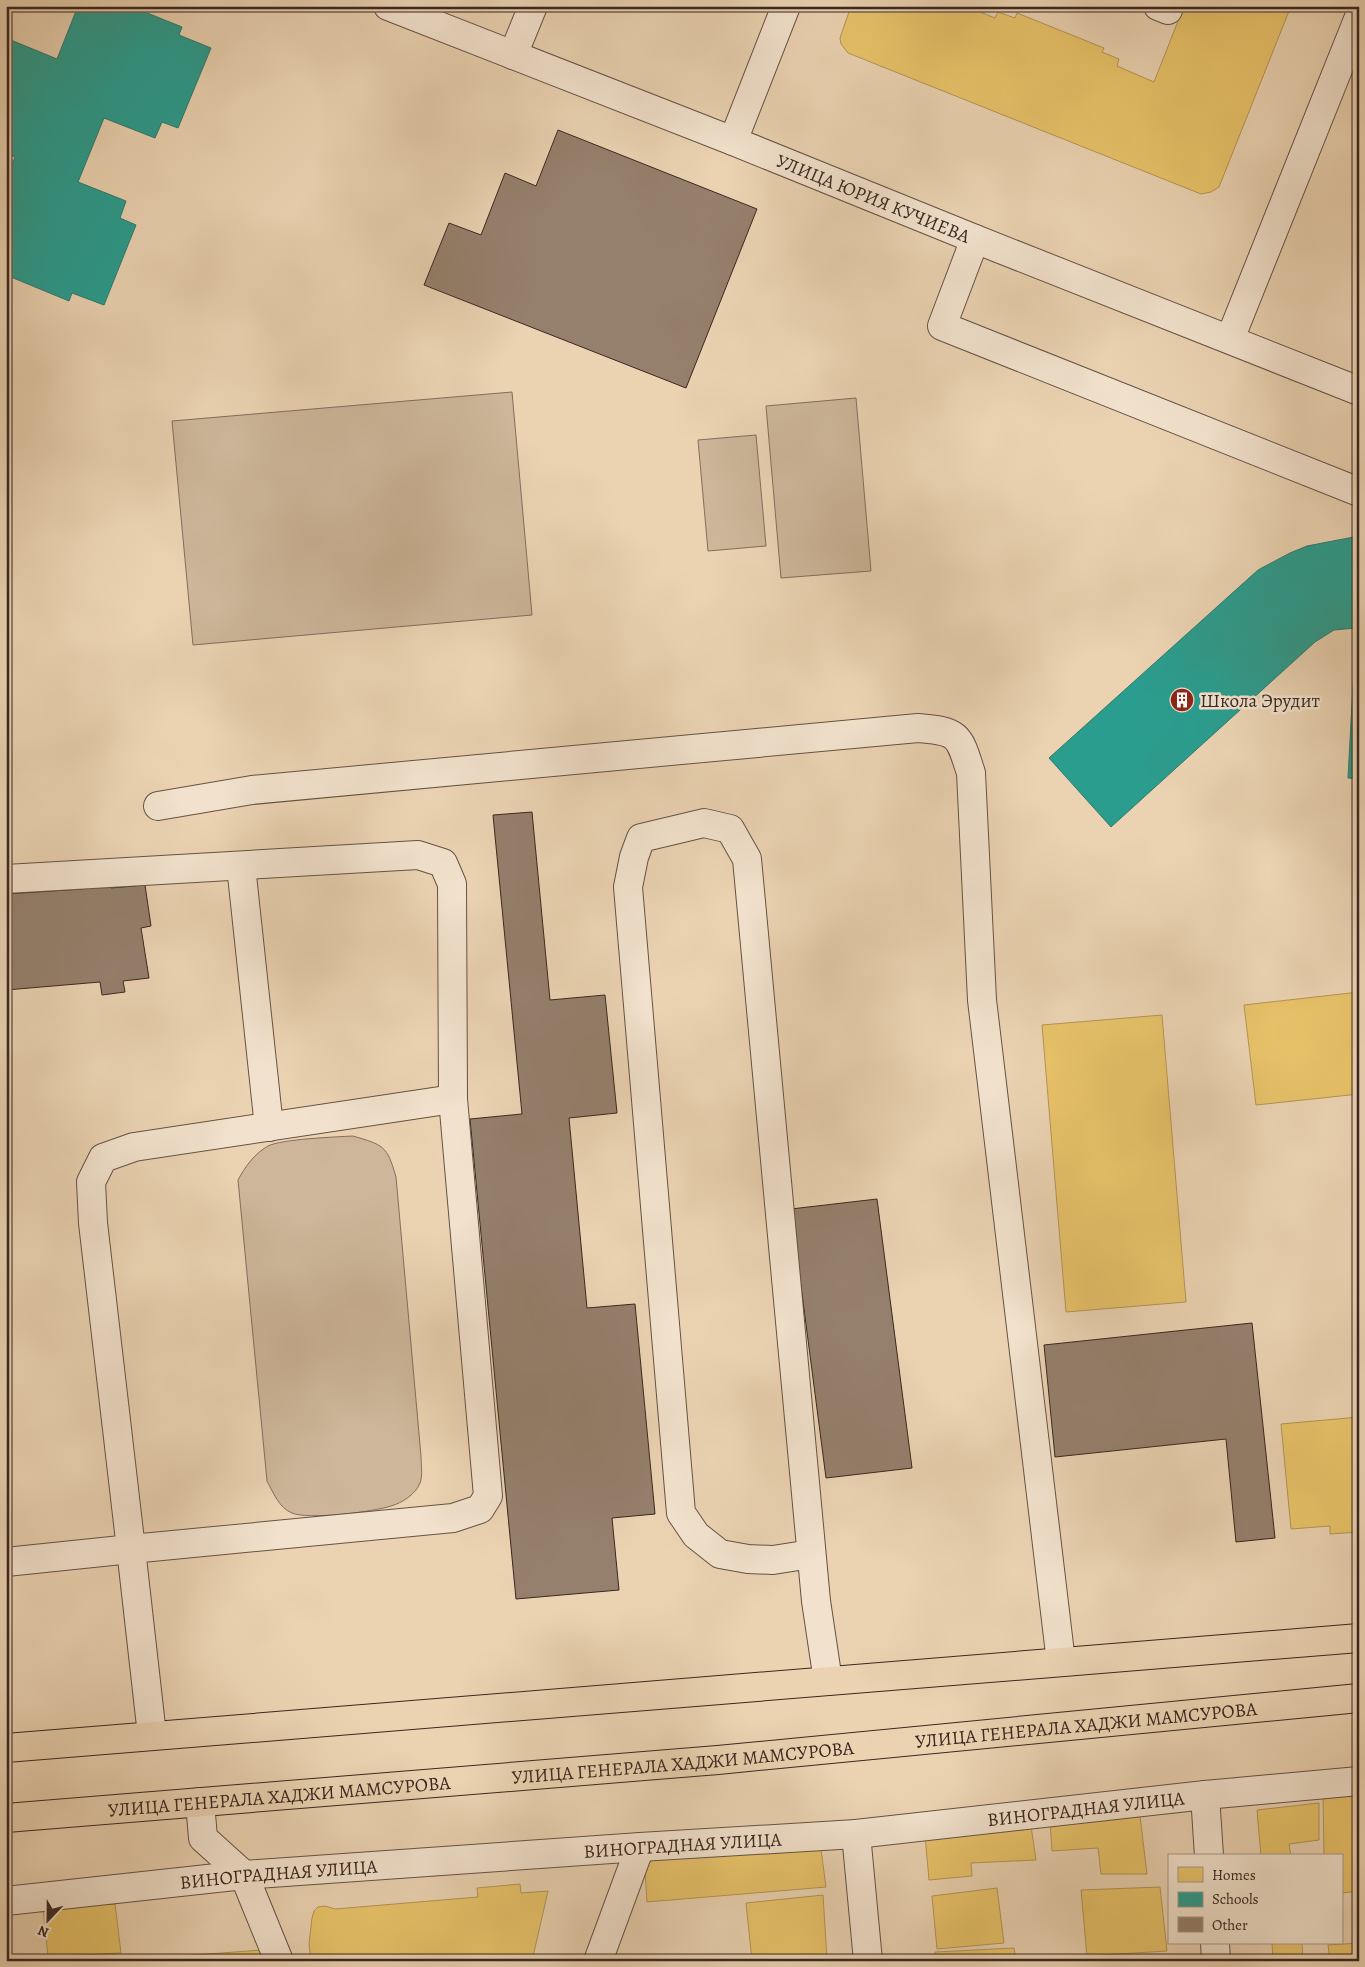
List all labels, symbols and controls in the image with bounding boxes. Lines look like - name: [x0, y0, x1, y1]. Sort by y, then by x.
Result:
- street label: УЛИЦА ЮРИЯ КУЧИЕВА: [772, 148, 975, 250]
- building icon: Школа Эрудит: [1169, 687, 1195, 713]
- place label: Школа Эрудит: [1200, 688, 1321, 714]
- street label: УЛИЦА ГЕНЕРАЛА ХАДЖИ МАМСУРОВА: [914, 1696, 1259, 1755]
- street label: УЛИЦА ГЕНЕРАЛА ХАДЖИ МАМСУРОВА: [511, 1735, 856, 1791]
- street label: УЛИЦА ГЕНЕРАЛА ХАДЖИ МАМСУРОВА: [107, 1770, 452, 1824]
- street label: ВИНОГРАДНАЯ УЛИЦА: [986, 1785, 1187, 1833]
- street label: ВИНОГРАДНАЯ УЛИЦА: [583, 1826, 783, 1865]
- street label: ВИНОГРАДНАЯ УЛИЦА: [178, 1854, 379, 1896]
- legend: [1168, 1854, 1342, 1944]
- text: Homes: [1212, 1865, 1256, 1885]
- text: Schools: [1212, 1889, 1259, 1909]
- north arrow: [22, 1894, 72, 1944]
- text: Other: [1212, 1915, 1248, 1935]
- text: N: [35, 1921, 52, 1942]

